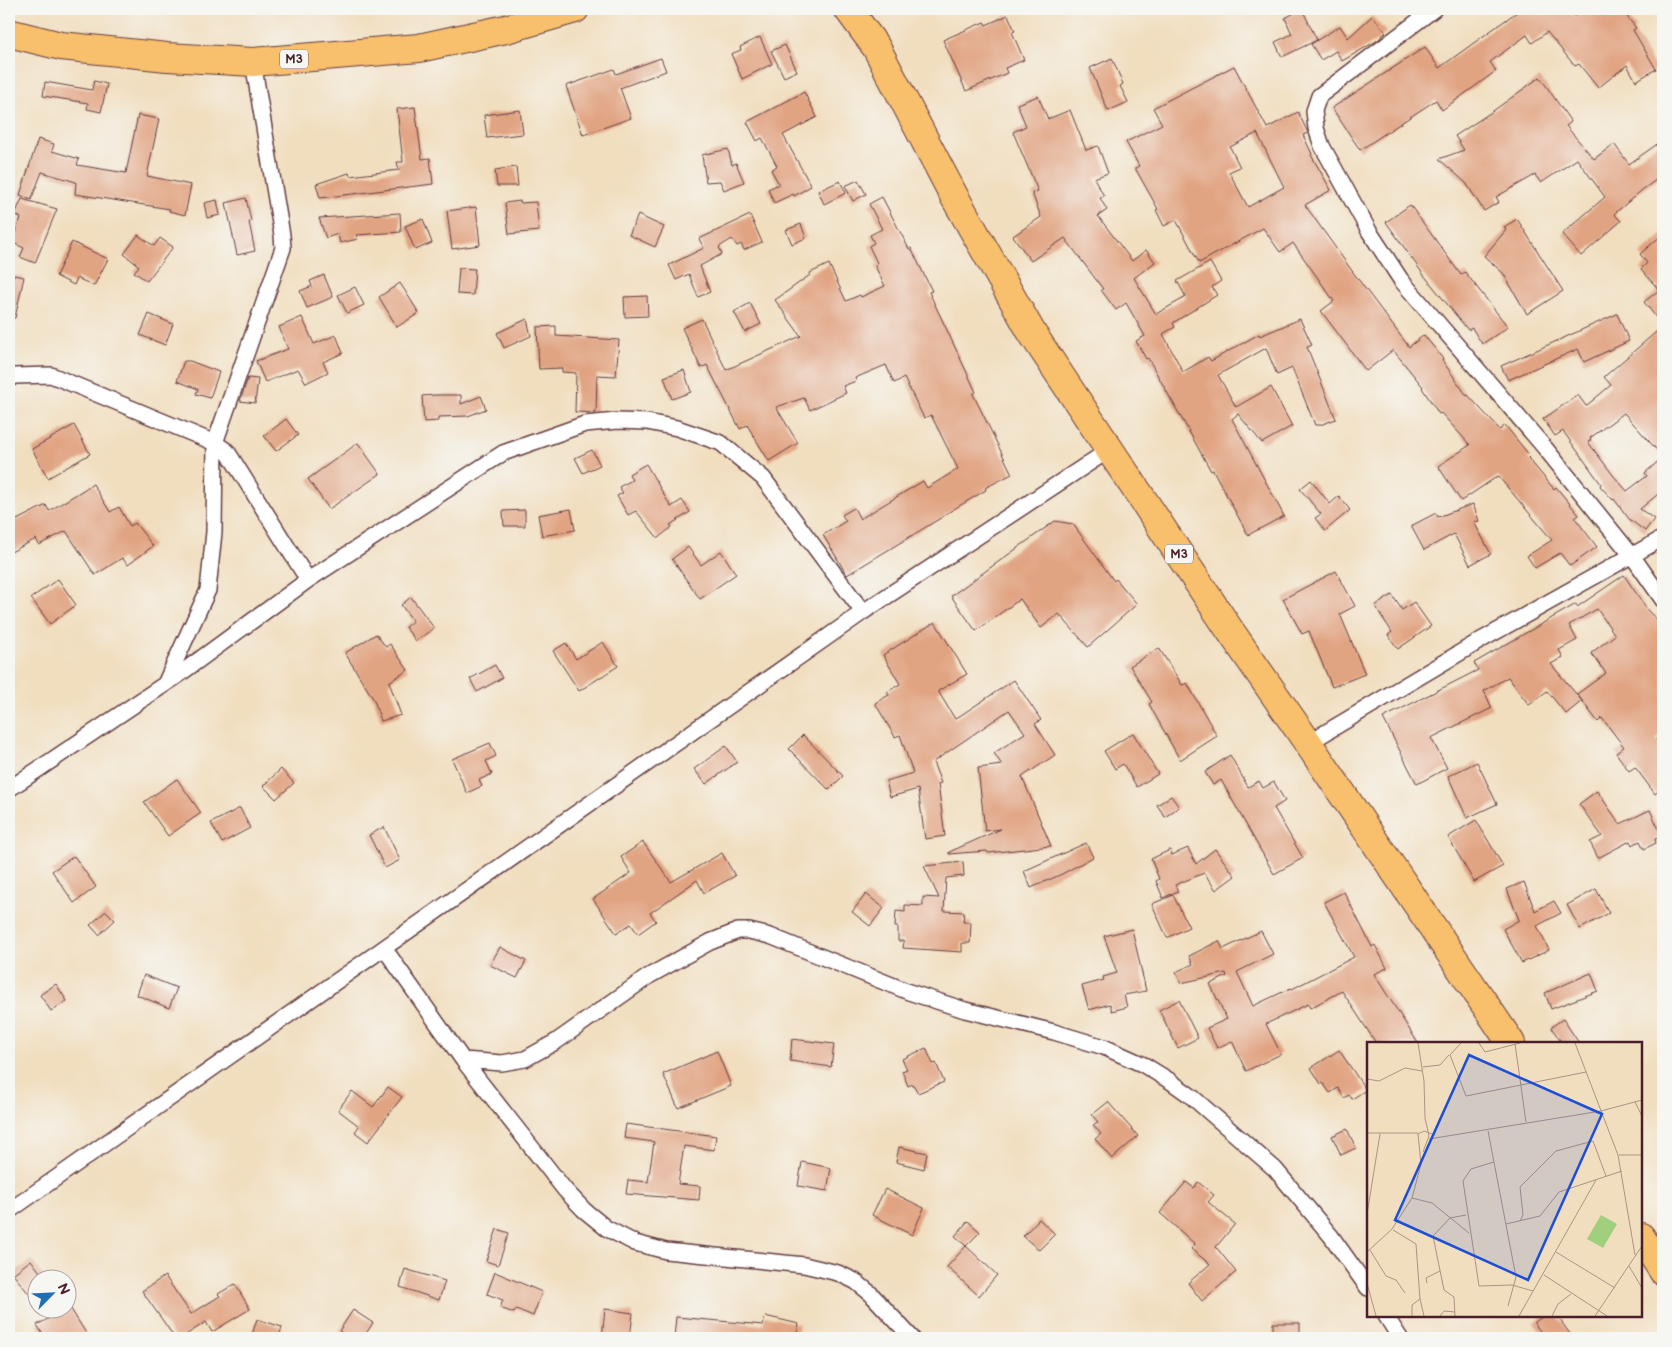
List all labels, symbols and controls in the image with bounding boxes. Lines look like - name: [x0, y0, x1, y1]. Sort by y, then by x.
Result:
- road number: M3: [280, 50, 308, 68]
- road number: M3: [1165, 544, 1193, 564]
- inset map: [1367, 1042, 1642, 1317]
- north arrow: [28, 1270, 78, 1320]
- text: N: [54, 1281, 73, 1297]

